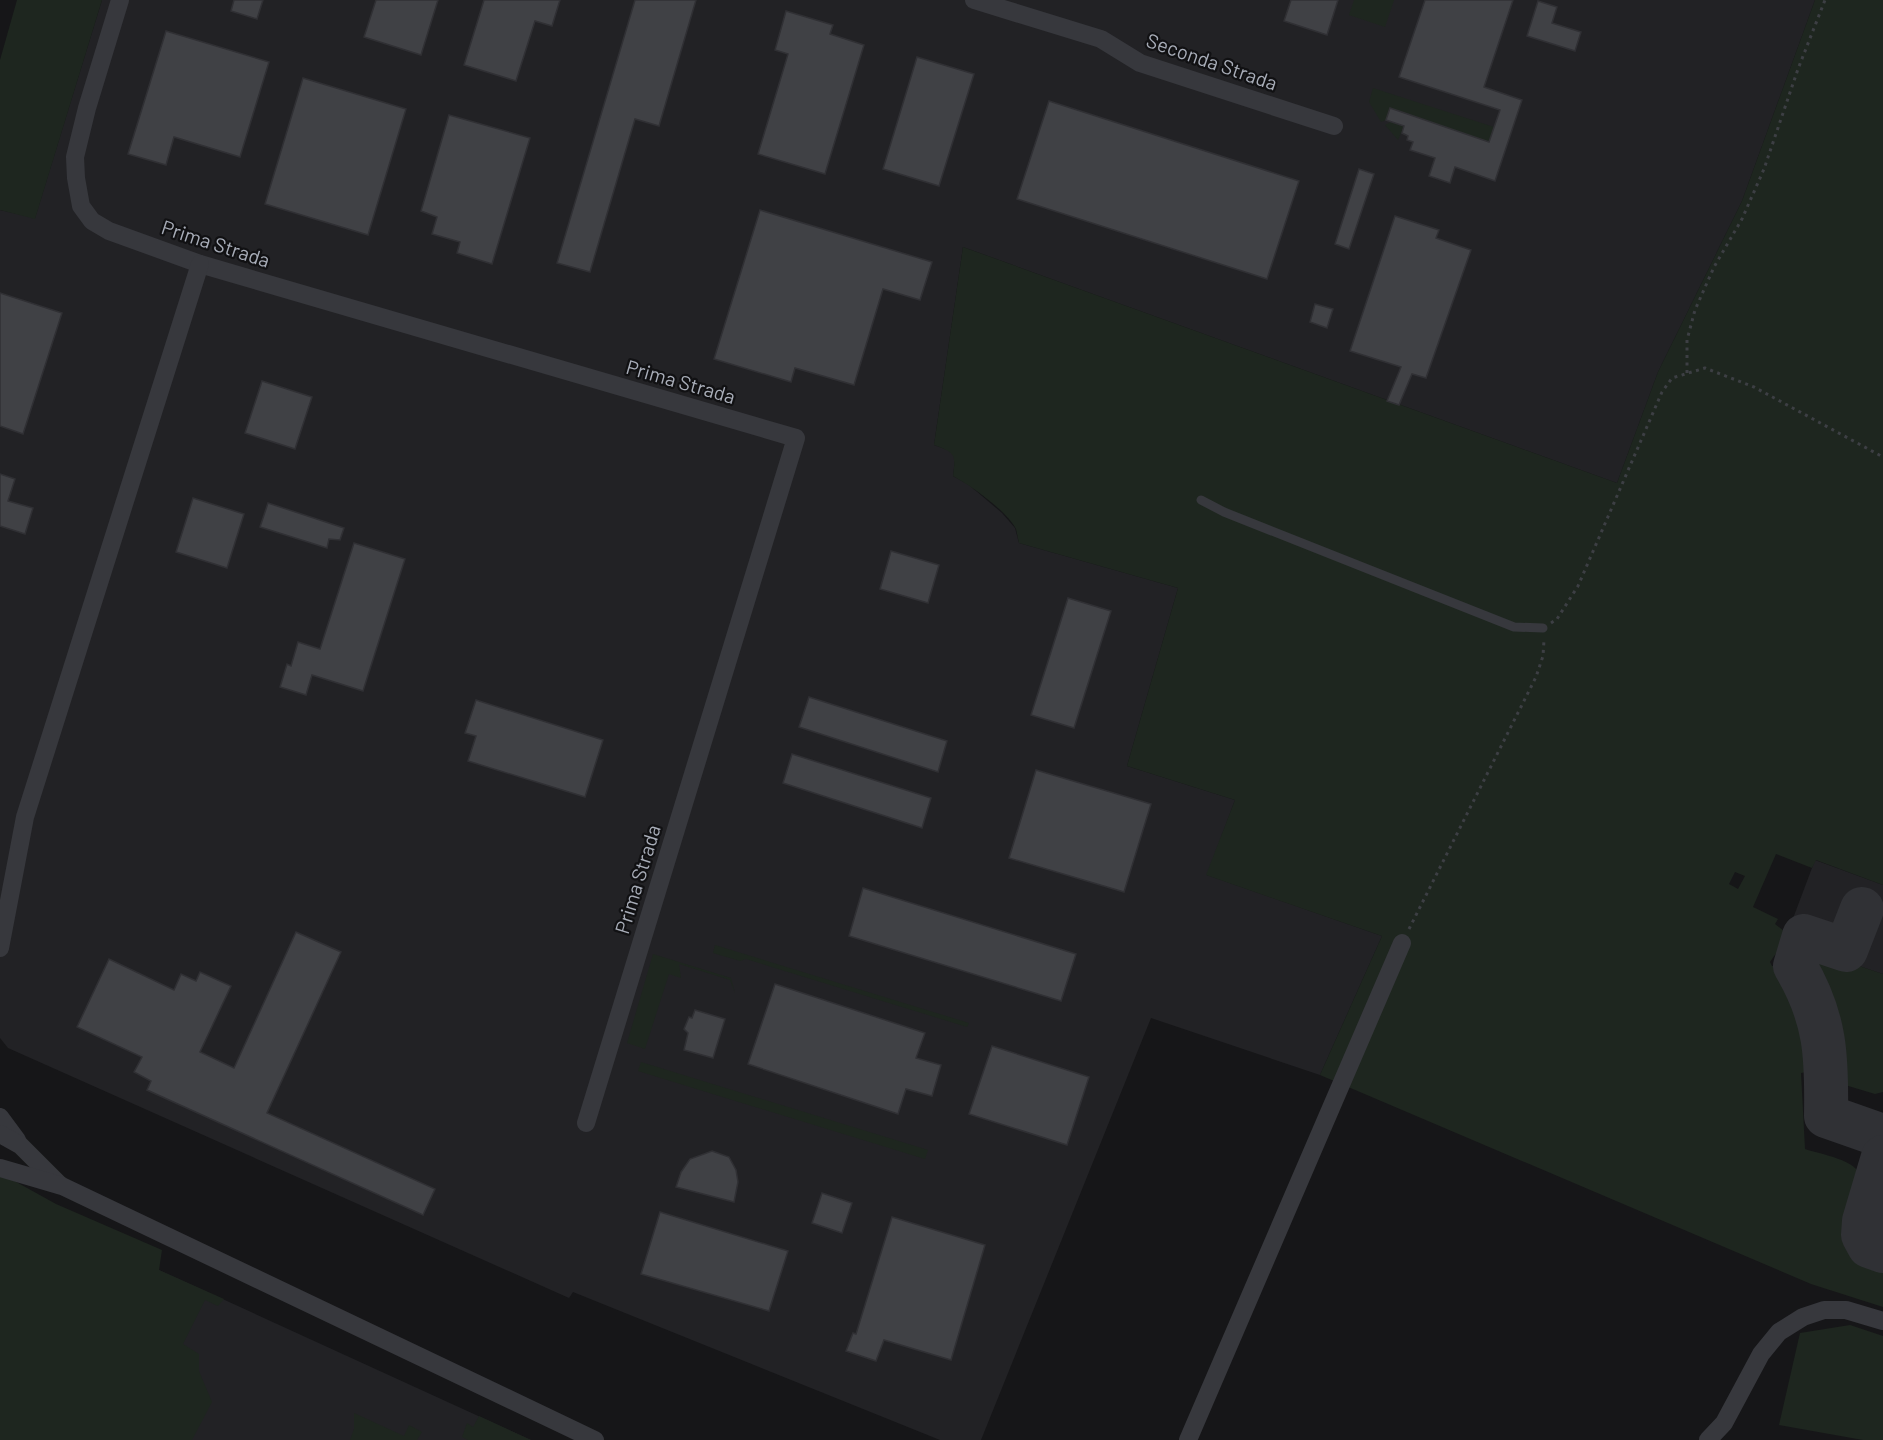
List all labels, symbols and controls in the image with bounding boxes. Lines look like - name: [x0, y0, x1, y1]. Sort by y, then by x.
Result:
- street label: Seconda Strada: [1143, 27, 1281, 95]
- street label: Prima Strada: [159, 214, 273, 272]
- street label: Prima Strada: [624, 354, 738, 408]
- street label: Prima Strada: [609, 822, 665, 936]

